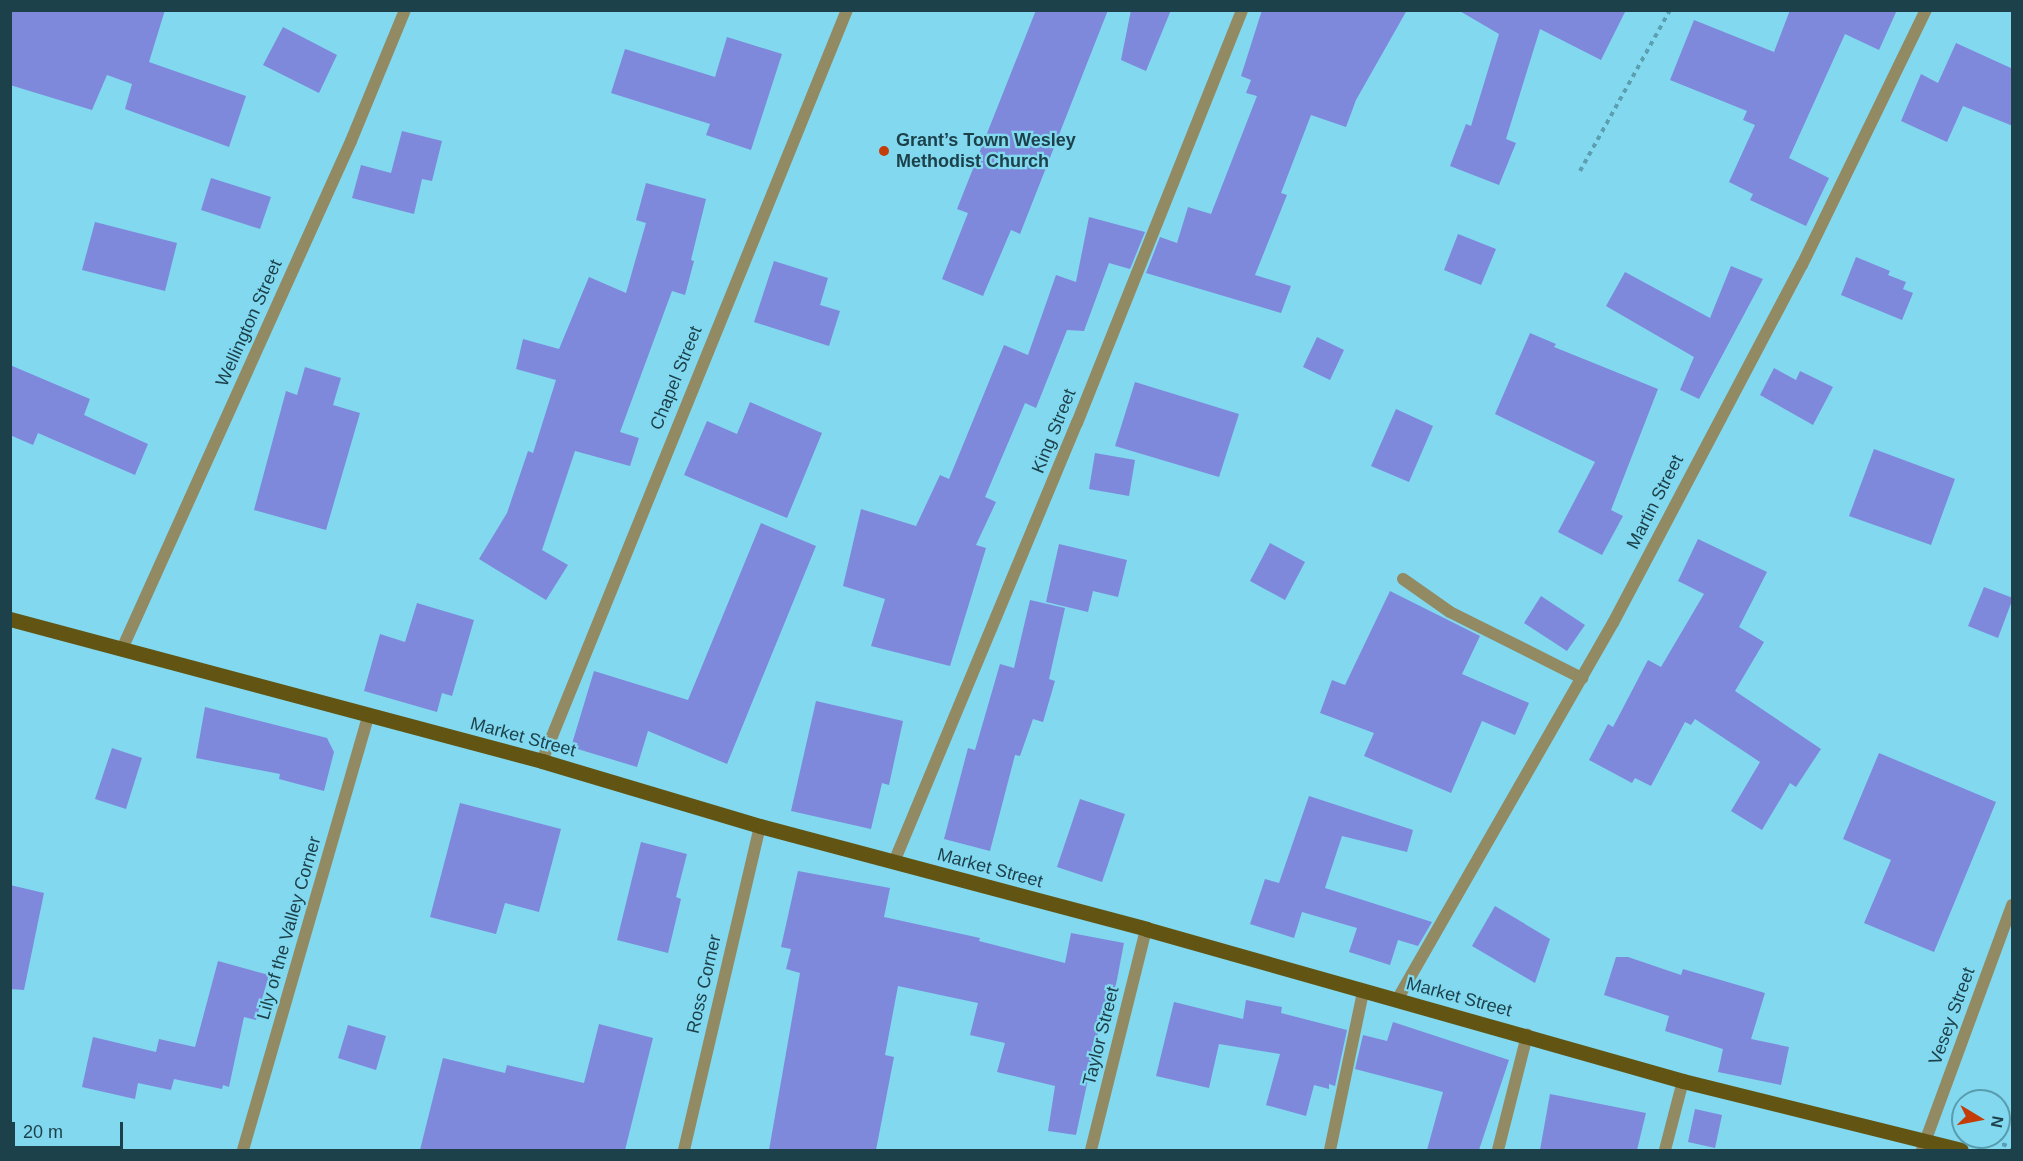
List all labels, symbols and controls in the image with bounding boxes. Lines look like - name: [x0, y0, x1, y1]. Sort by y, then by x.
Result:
- place label: Grant’s Town Wesley Methodist Church: [896, 130, 1076, 172]
- marker: Grant’s Town Wesley Methodist Church: [877, 144, 891, 158]
- street label: Wellington Street: [211, 256, 287, 390]
- street label: Chapel Street: [645, 323, 707, 433]
- street label: King Street: [1027, 386, 1081, 476]
- street label: Martin Street: [1622, 451, 1688, 553]
- street label: Market Street: [468, 713, 578, 761]
- street label: Lily of the Valley Corner: [252, 834, 326, 1022]
- street label: Market Street: [935, 844, 1045, 892]
- street label: Ross Corner: [682, 932, 726, 1036]
- street label: Vesey Street: [1924, 964, 1980, 1068]
- street label: Market Street: [1404, 973, 1514, 1021]
- street label: Taylor Street: [1078, 984, 1124, 1088]
- north arrow: [1951, 1089, 2011, 1149]
- scale bar: [15, 1110, 126, 1148]
- text: N: [1988, 1115, 2007, 1129]
- text: 20 m: [23, 1122, 63, 1142]

